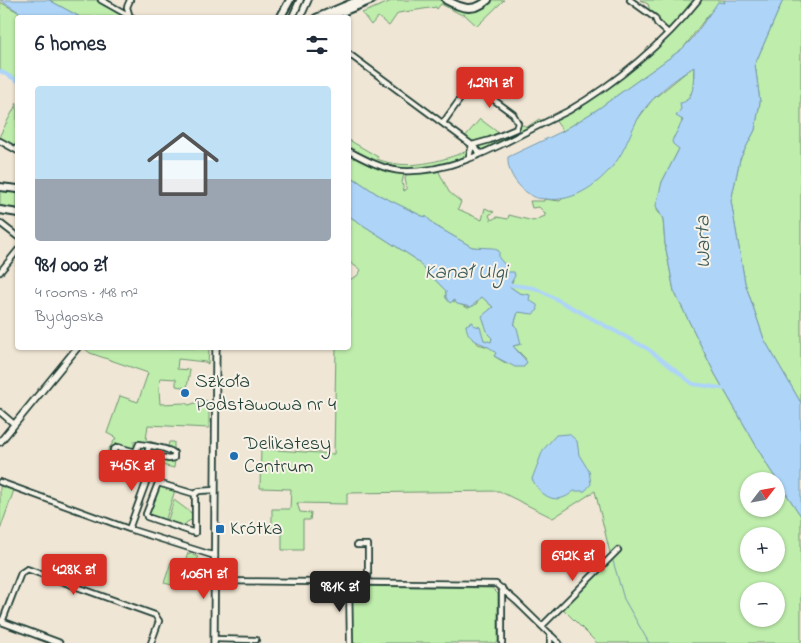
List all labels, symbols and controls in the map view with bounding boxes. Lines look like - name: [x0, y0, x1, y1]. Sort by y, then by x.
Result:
- text: 6 homes: [35, 30, 107, 60]
- icon: filters: [303, 31, 331, 59]
- pin: 1.29M zł: [438, 66, 542, 109]
- text: 1.29M zł: [467, 71, 513, 95]
- icon: home: [138, 119, 228, 209]
- water label: Warta: [689, 215, 719, 269]
- text: 981 000 zł: [35, 251, 107, 281]
- water label: Kanał Ulgi: [424, 258, 510, 289]
- text: 4 rooms · 148 m²: [35, 281, 138, 305]
- text: Bydgoska: [35, 305, 103, 329]
- place label: Szkoła Podstawowa nr 4: [195, 368, 336, 420]
- marker: Szkoła Podstawowa nr 4: [179, 387, 191, 399]
- place label: Delikatesy Centrum: [243, 430, 331, 482]
- pin: 745K zł: [86, 450, 178, 492]
- marker: Delikatesy Centrum: [228, 450, 240, 462]
- text: 745K zł: [110, 454, 154, 478]
- north arrow: [740, 472, 785, 518]
- map controls: [740, 472, 785, 627]
- place label: Krótka: [230, 515, 283, 544]
- marker: Krótka: [214, 523, 226, 535]
- button: +: [740, 527, 785, 572]
- pin: 692K zł: [527, 540, 619, 582]
- text: 692K zł: [552, 544, 594, 568]
- pin: 428K zł: [28, 554, 120, 596]
- text: 428K zł: [53, 558, 95, 582]
- pin: 1.06M zł: [152, 558, 256, 600]
- text: 1.06M zł: [181, 562, 227, 586]
- pin: 981K zł: [294, 570, 386, 613]
- text: 981K zł: [321, 575, 359, 599]
- button: −: [740, 582, 785, 627]

